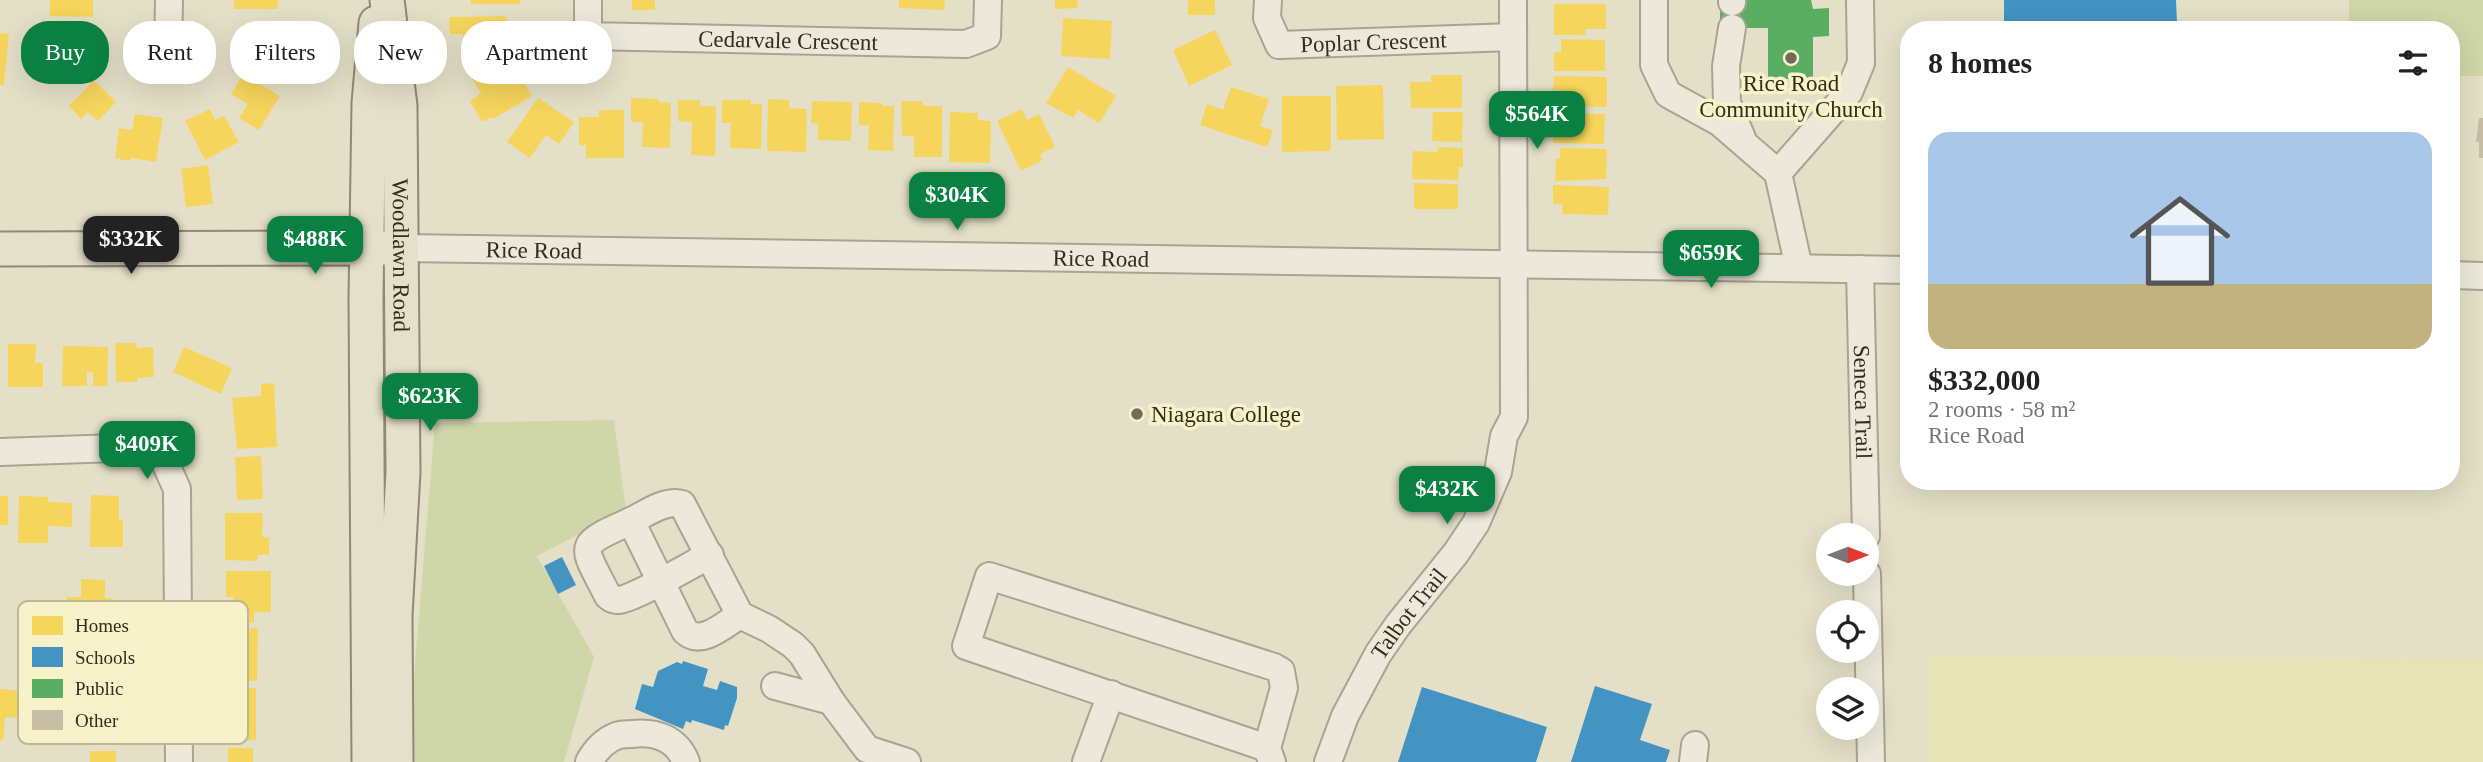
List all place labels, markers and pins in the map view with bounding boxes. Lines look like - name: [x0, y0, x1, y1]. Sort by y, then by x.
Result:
- marker: Rice Road Community Church: [1783, 50, 1799, 66]
- place label: Rice Road Community Church: [1699, 71, 1883, 122]
- pin: $564K: [1488, 92, 1586, 151]
- pin: $304K: [908, 173, 1006, 232]
- pin: $332K: [82, 216, 180, 276]
- pin: $488K: [266, 216, 364, 276]
- pin: $659K: [1662, 230, 1760, 290]
- pin: $623K: [381, 374, 479, 433]
- place label: Niagara College: [1151, 402, 1301, 427]
- marker: Niagara College: [1129, 406, 1145, 422]
- pin: $409K: [98, 421, 196, 481]
- pin: $432K: [1398, 466, 1496, 526]

